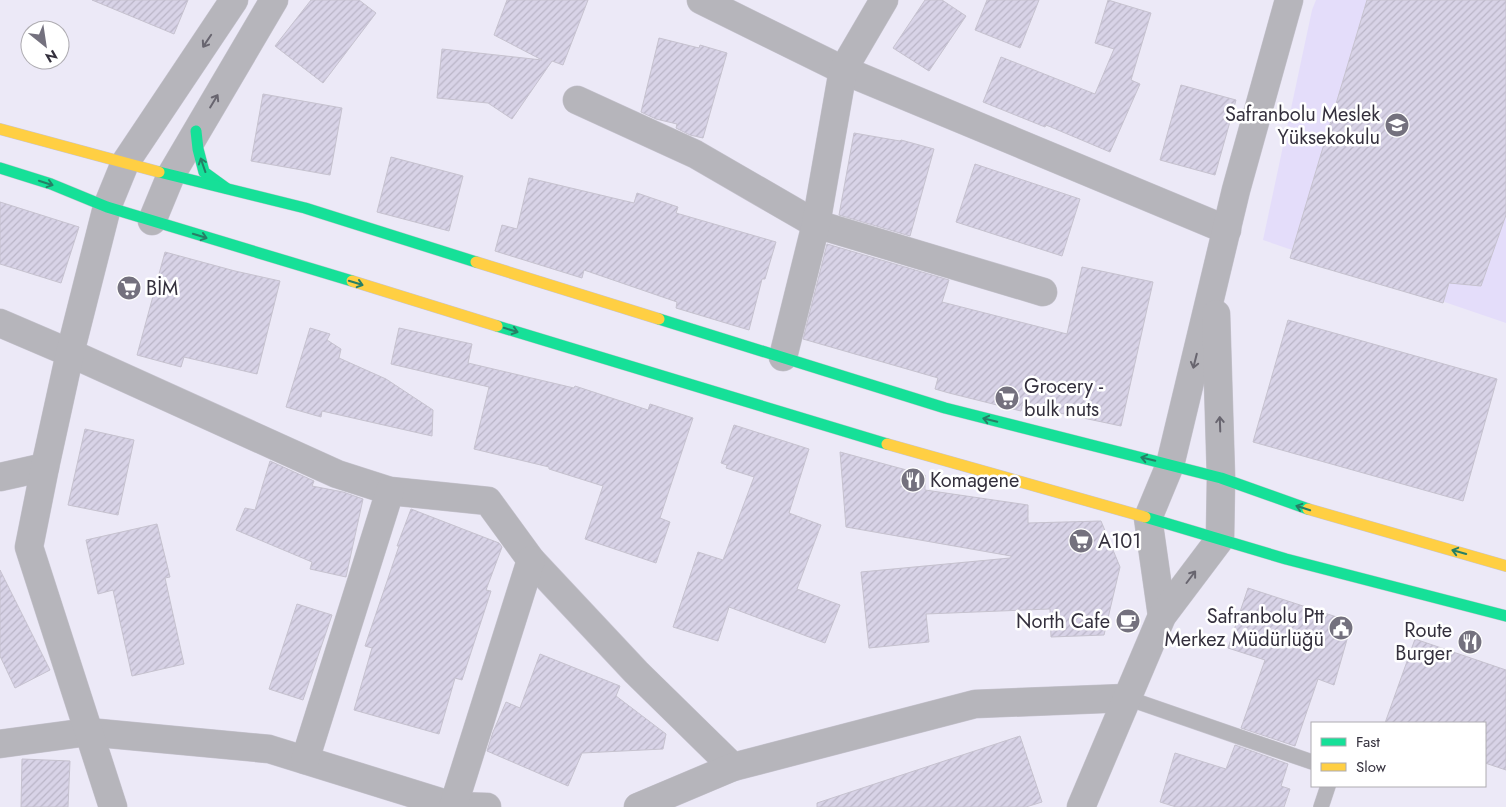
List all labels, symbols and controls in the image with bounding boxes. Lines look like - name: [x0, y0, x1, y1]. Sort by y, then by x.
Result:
- north arrow: [20, 20, 70, 70]
- one-way arrow: [202, 33, 212, 47]
- text: N: [42, 45, 61, 68]
- one-way arrow: [210, 94, 220, 108]
- place label: Safranbolu Meslek Yüksekokulu: [1225, 100, 1380, 152]
- school or university icon: Safranbolu Meslek Yüksekokulu: [1384, 112, 1410, 138]
- one-way arrow: [197, 157, 207, 173]
- one-way arrow: [38, 179, 54, 188]
- one-way arrow: [192, 231, 208, 241]
- place label: BİM: [146, 274, 178, 303]
- supermarket icon: BİM: [116, 275, 142, 301]
- one-way arrow: [347, 278, 363, 288]
- one-way arrow: [503, 325, 519, 335]
- one-way arrow: [1190, 353, 1199, 369]
- place label: Grocery - bulk nuts: [1024, 372, 1104, 424]
- supermarket icon: Grocery - bulk nuts: [994, 385, 1020, 411]
- one-way arrow: [983, 414, 999, 424]
- one-way arrow: [1215, 417, 1224, 433]
- one-way arrow: [1140, 454, 1156, 464]
- place label: Komagene: [930, 466, 1019, 495]
- restaurant icon: Komagene: [900, 467, 926, 493]
- one-way arrow: [1295, 502, 1311, 512]
- place label: A101: [1098, 527, 1141, 556]
- supermarket icon: A101: [1068, 528, 1094, 554]
- one-way arrow: [1452, 547, 1468, 557]
- one-way arrow: [1186, 570, 1196, 584]
- place label: Safranbolu Ptt Merkez Müdürlüğü: [1164, 602, 1324, 654]
- place label: North Cafe: [1016, 607, 1110, 636]
- cafe icon: North Cafe: [1115, 608, 1141, 634]
- public building icon: Safranbolu Ptt Merkez Müdürlüğü: [1328, 615, 1354, 641]
- place label: Route Burger: [1395, 616, 1452, 668]
- restaurant icon: Route Burger: [1457, 629, 1483, 655]
- legend: [1311, 722, 1486, 787]
- text: Fast: [1356, 731, 1380, 753]
- text: Slow: [1356, 756, 1387, 778]

